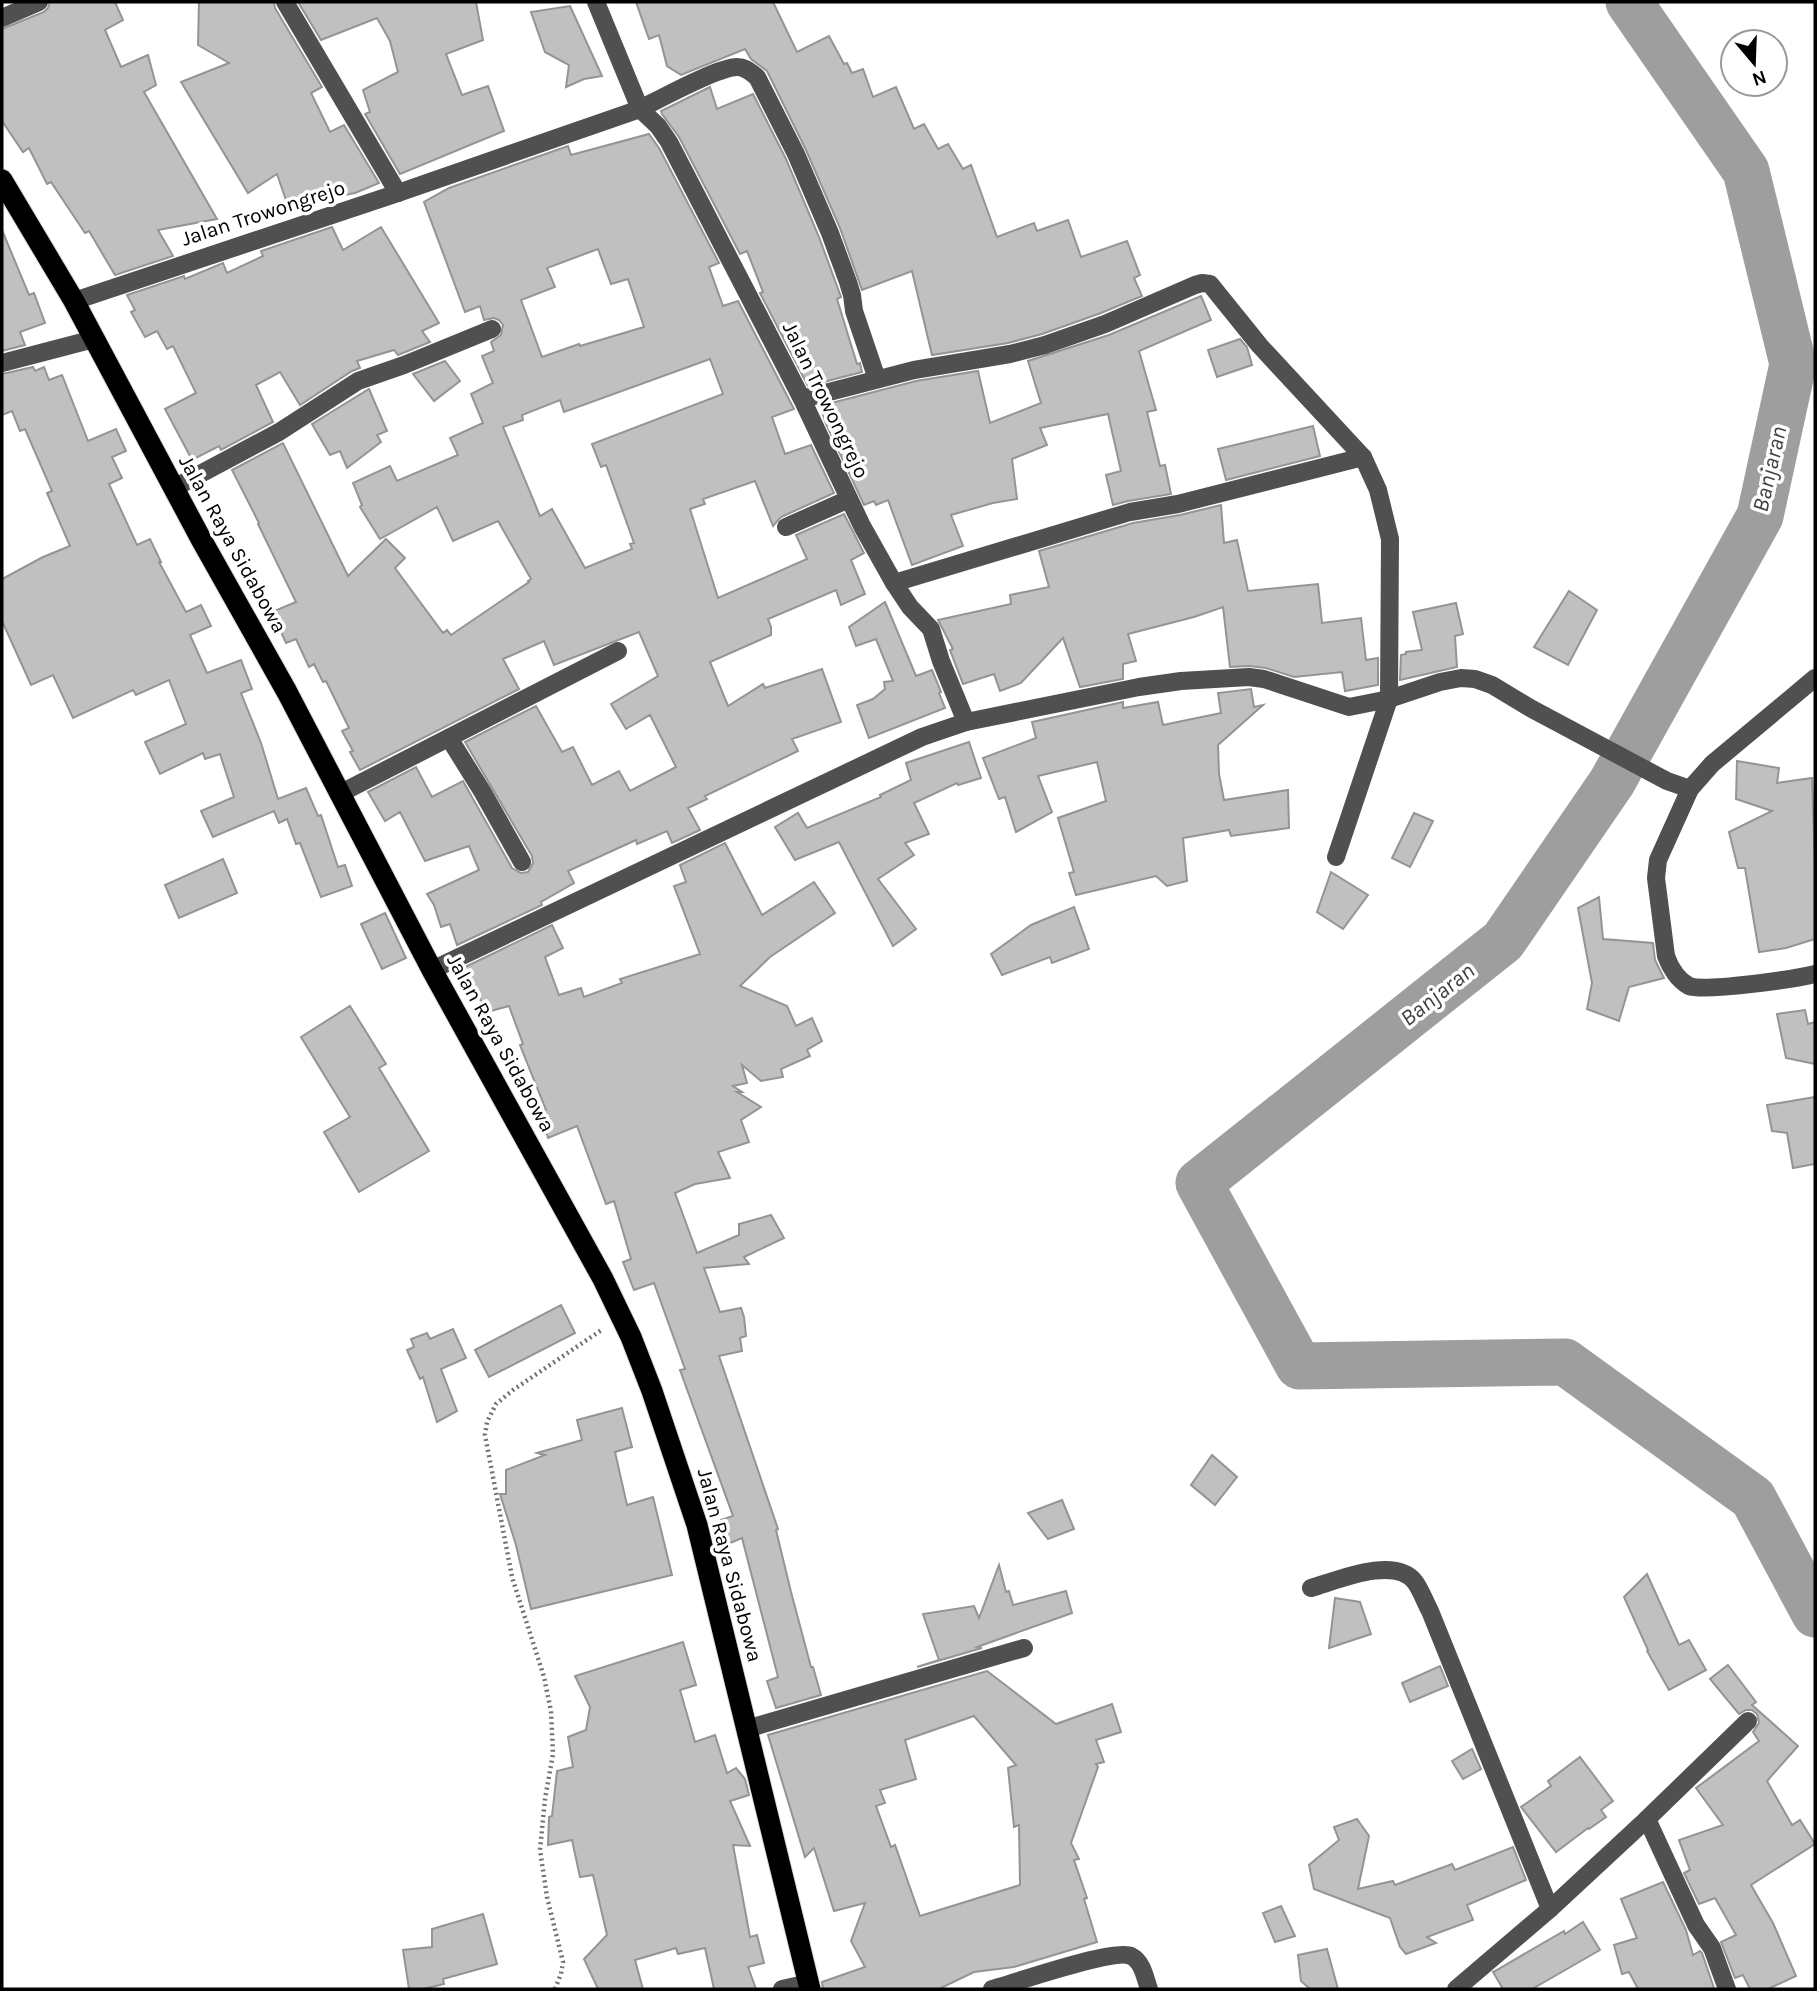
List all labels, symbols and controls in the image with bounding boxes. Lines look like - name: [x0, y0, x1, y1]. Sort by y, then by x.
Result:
- north arrow: [1719, 28, 1789, 98]
- text: N: [1749, 66, 1769, 91]
- street label: Jalan Trowongrejo: [178, 175, 348, 251]
- street label: Jalan Trowongrejo: [778, 318, 874, 482]
- water label: Banjaran: [1747, 424, 1792, 515]
- street label: Jalan Raya Sidabowa: [174, 451, 292, 637]
- street label: Jalan Raya Sidabowa: [442, 950, 560, 1136]
- water label: Banjaran: [1395, 957, 1480, 1032]
- street label: Jalan Raya Sidabowa: [693, 1466, 767, 1664]

